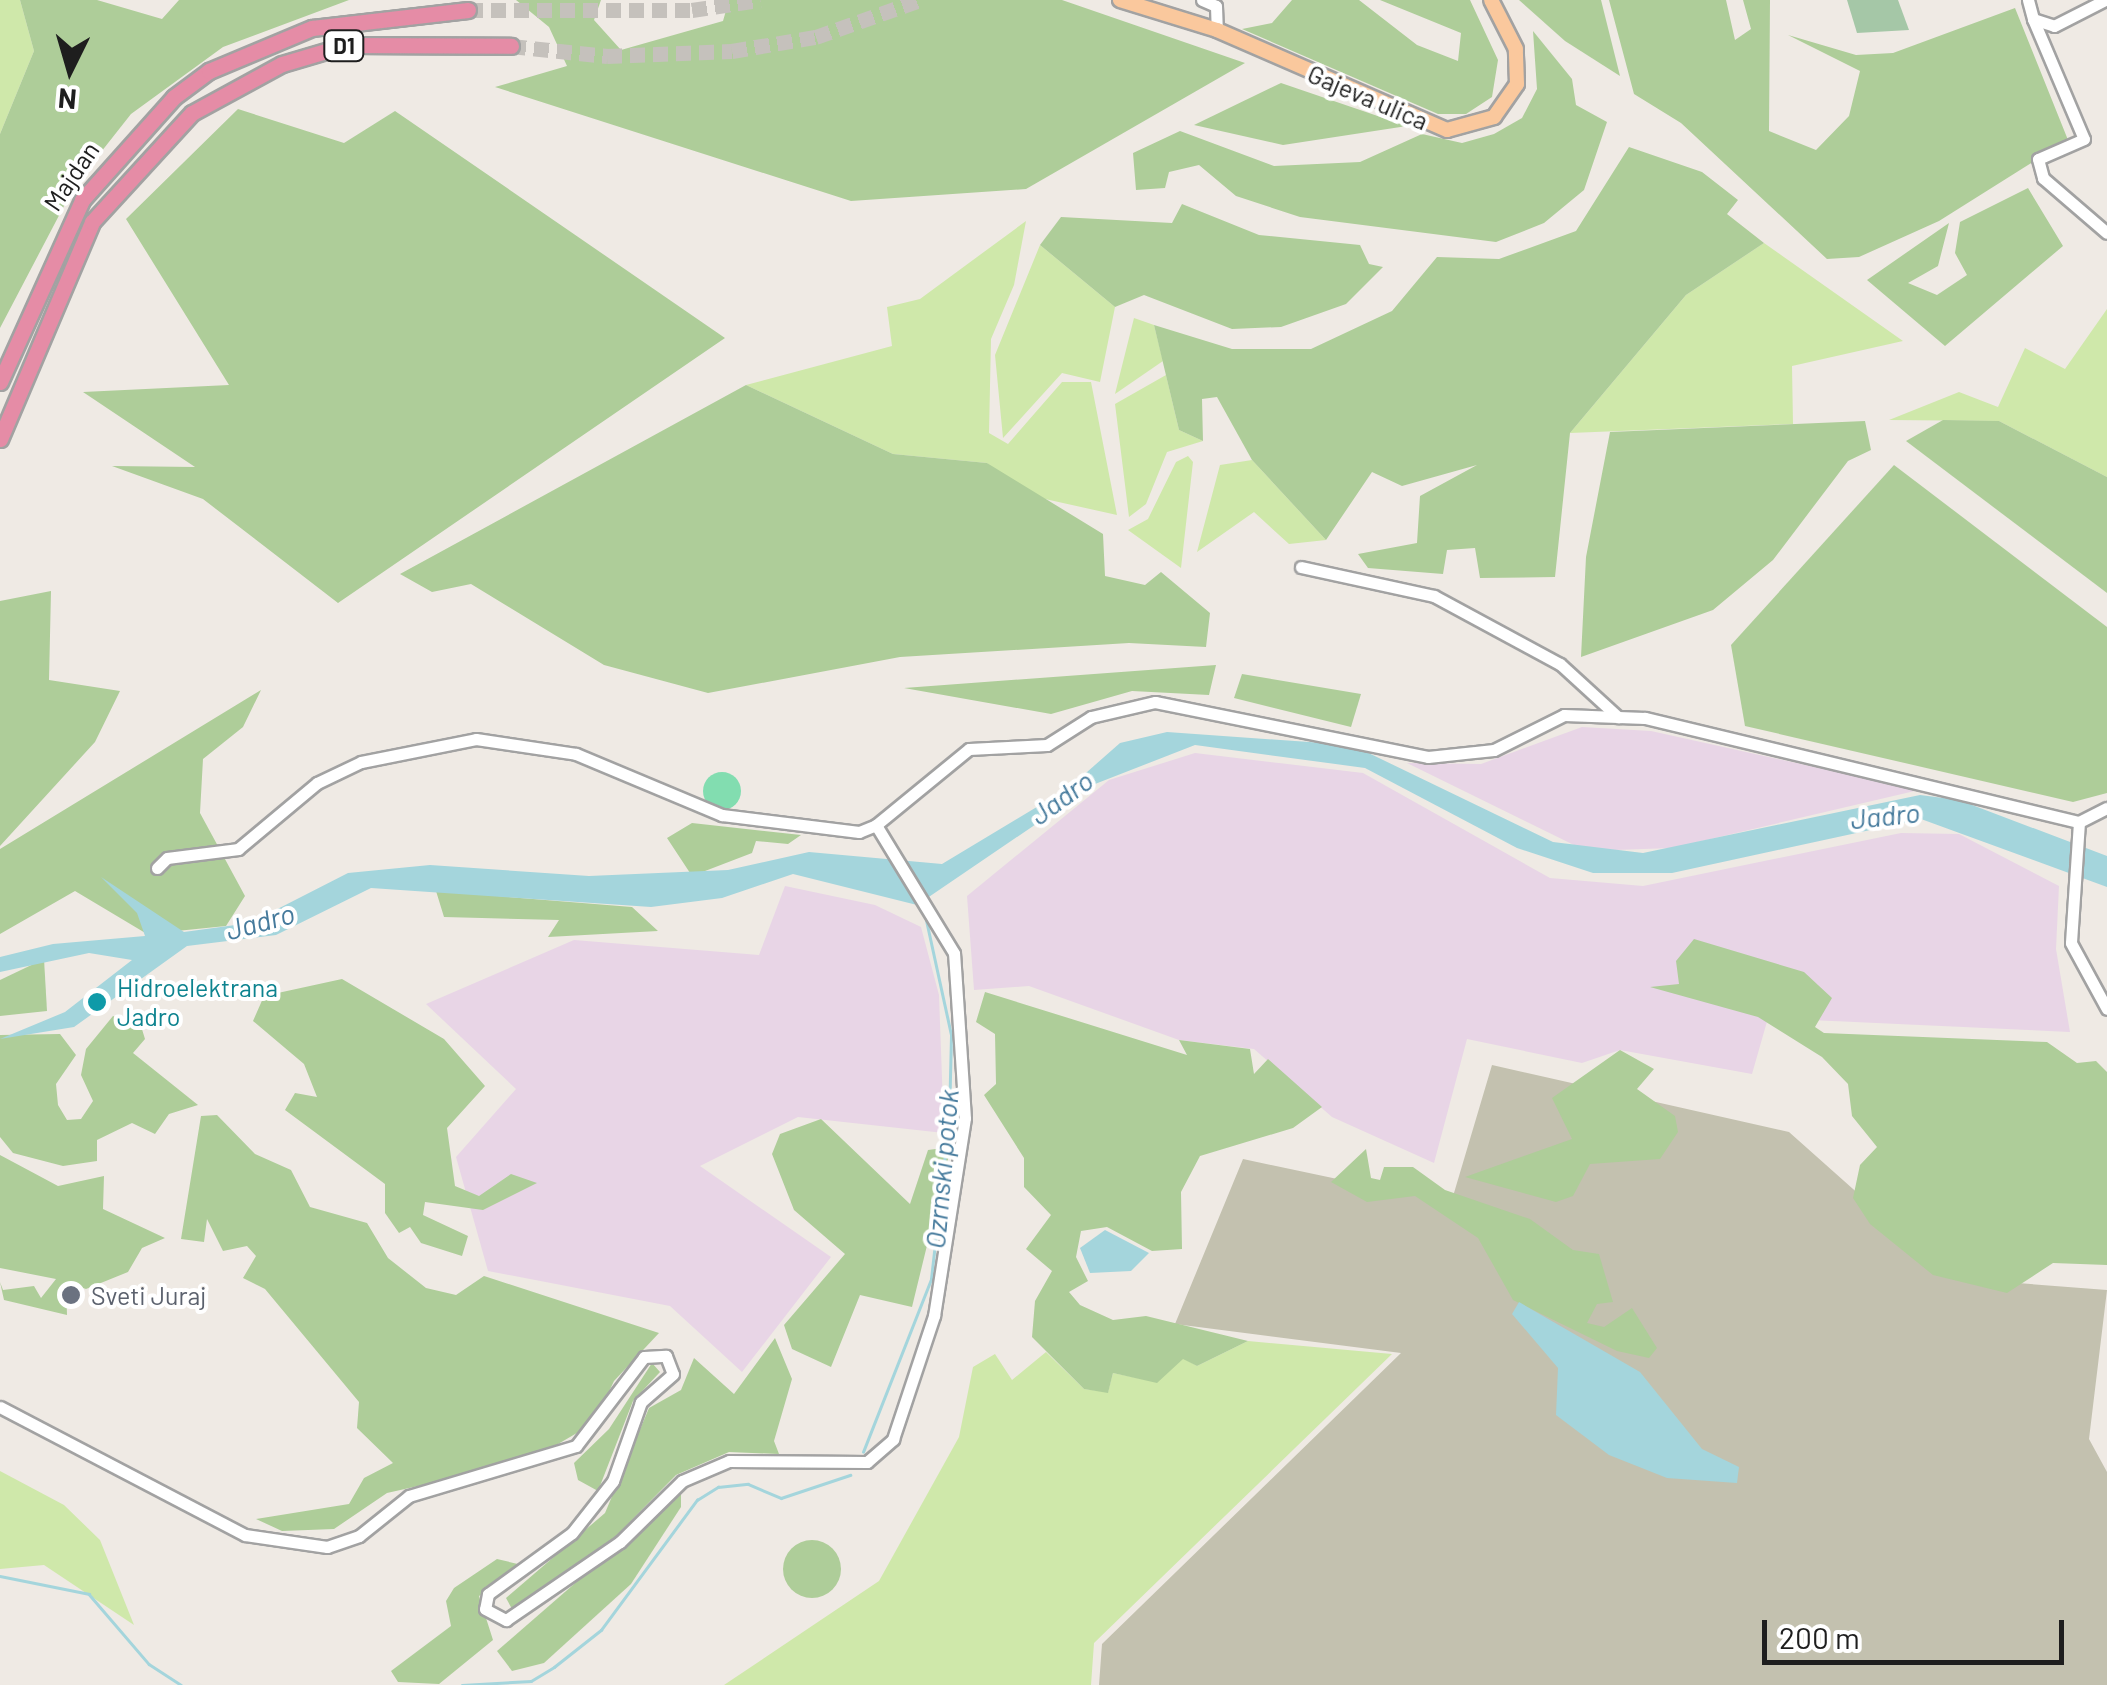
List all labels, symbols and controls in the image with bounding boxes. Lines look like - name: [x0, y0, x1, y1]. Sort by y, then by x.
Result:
- north arrow: [20, 20, 120, 120]
- road number: D1: [322, 29, 366, 63]
- street label: Gajeva ulica: [1303, 58, 1433, 136]
- text: N: [57, 82, 78, 118]
- street label: Majdan: [37, 136, 105, 216]
- water label: Jadro: [1023, 763, 1099, 831]
- water label: Jadro: [1849, 795, 1921, 835]
- water label: Jadro: [222, 896, 298, 946]
- place label: Hidroelektrana Jadro: [117, 973, 278, 1032]
- marker: Hidroelektrana Jadro: [86, 991, 108, 1013]
- water label: Ozrnski potok: [917, 1088, 965, 1250]
- place label: Sveti Juraj: [91, 1280, 206, 1310]
- marker: Sveti Juraj: [60, 1284, 82, 1306]
- scale bar: [1767, 1600, 2070, 1662]
- text: 200 m: [1779, 1619, 1860, 1655]

